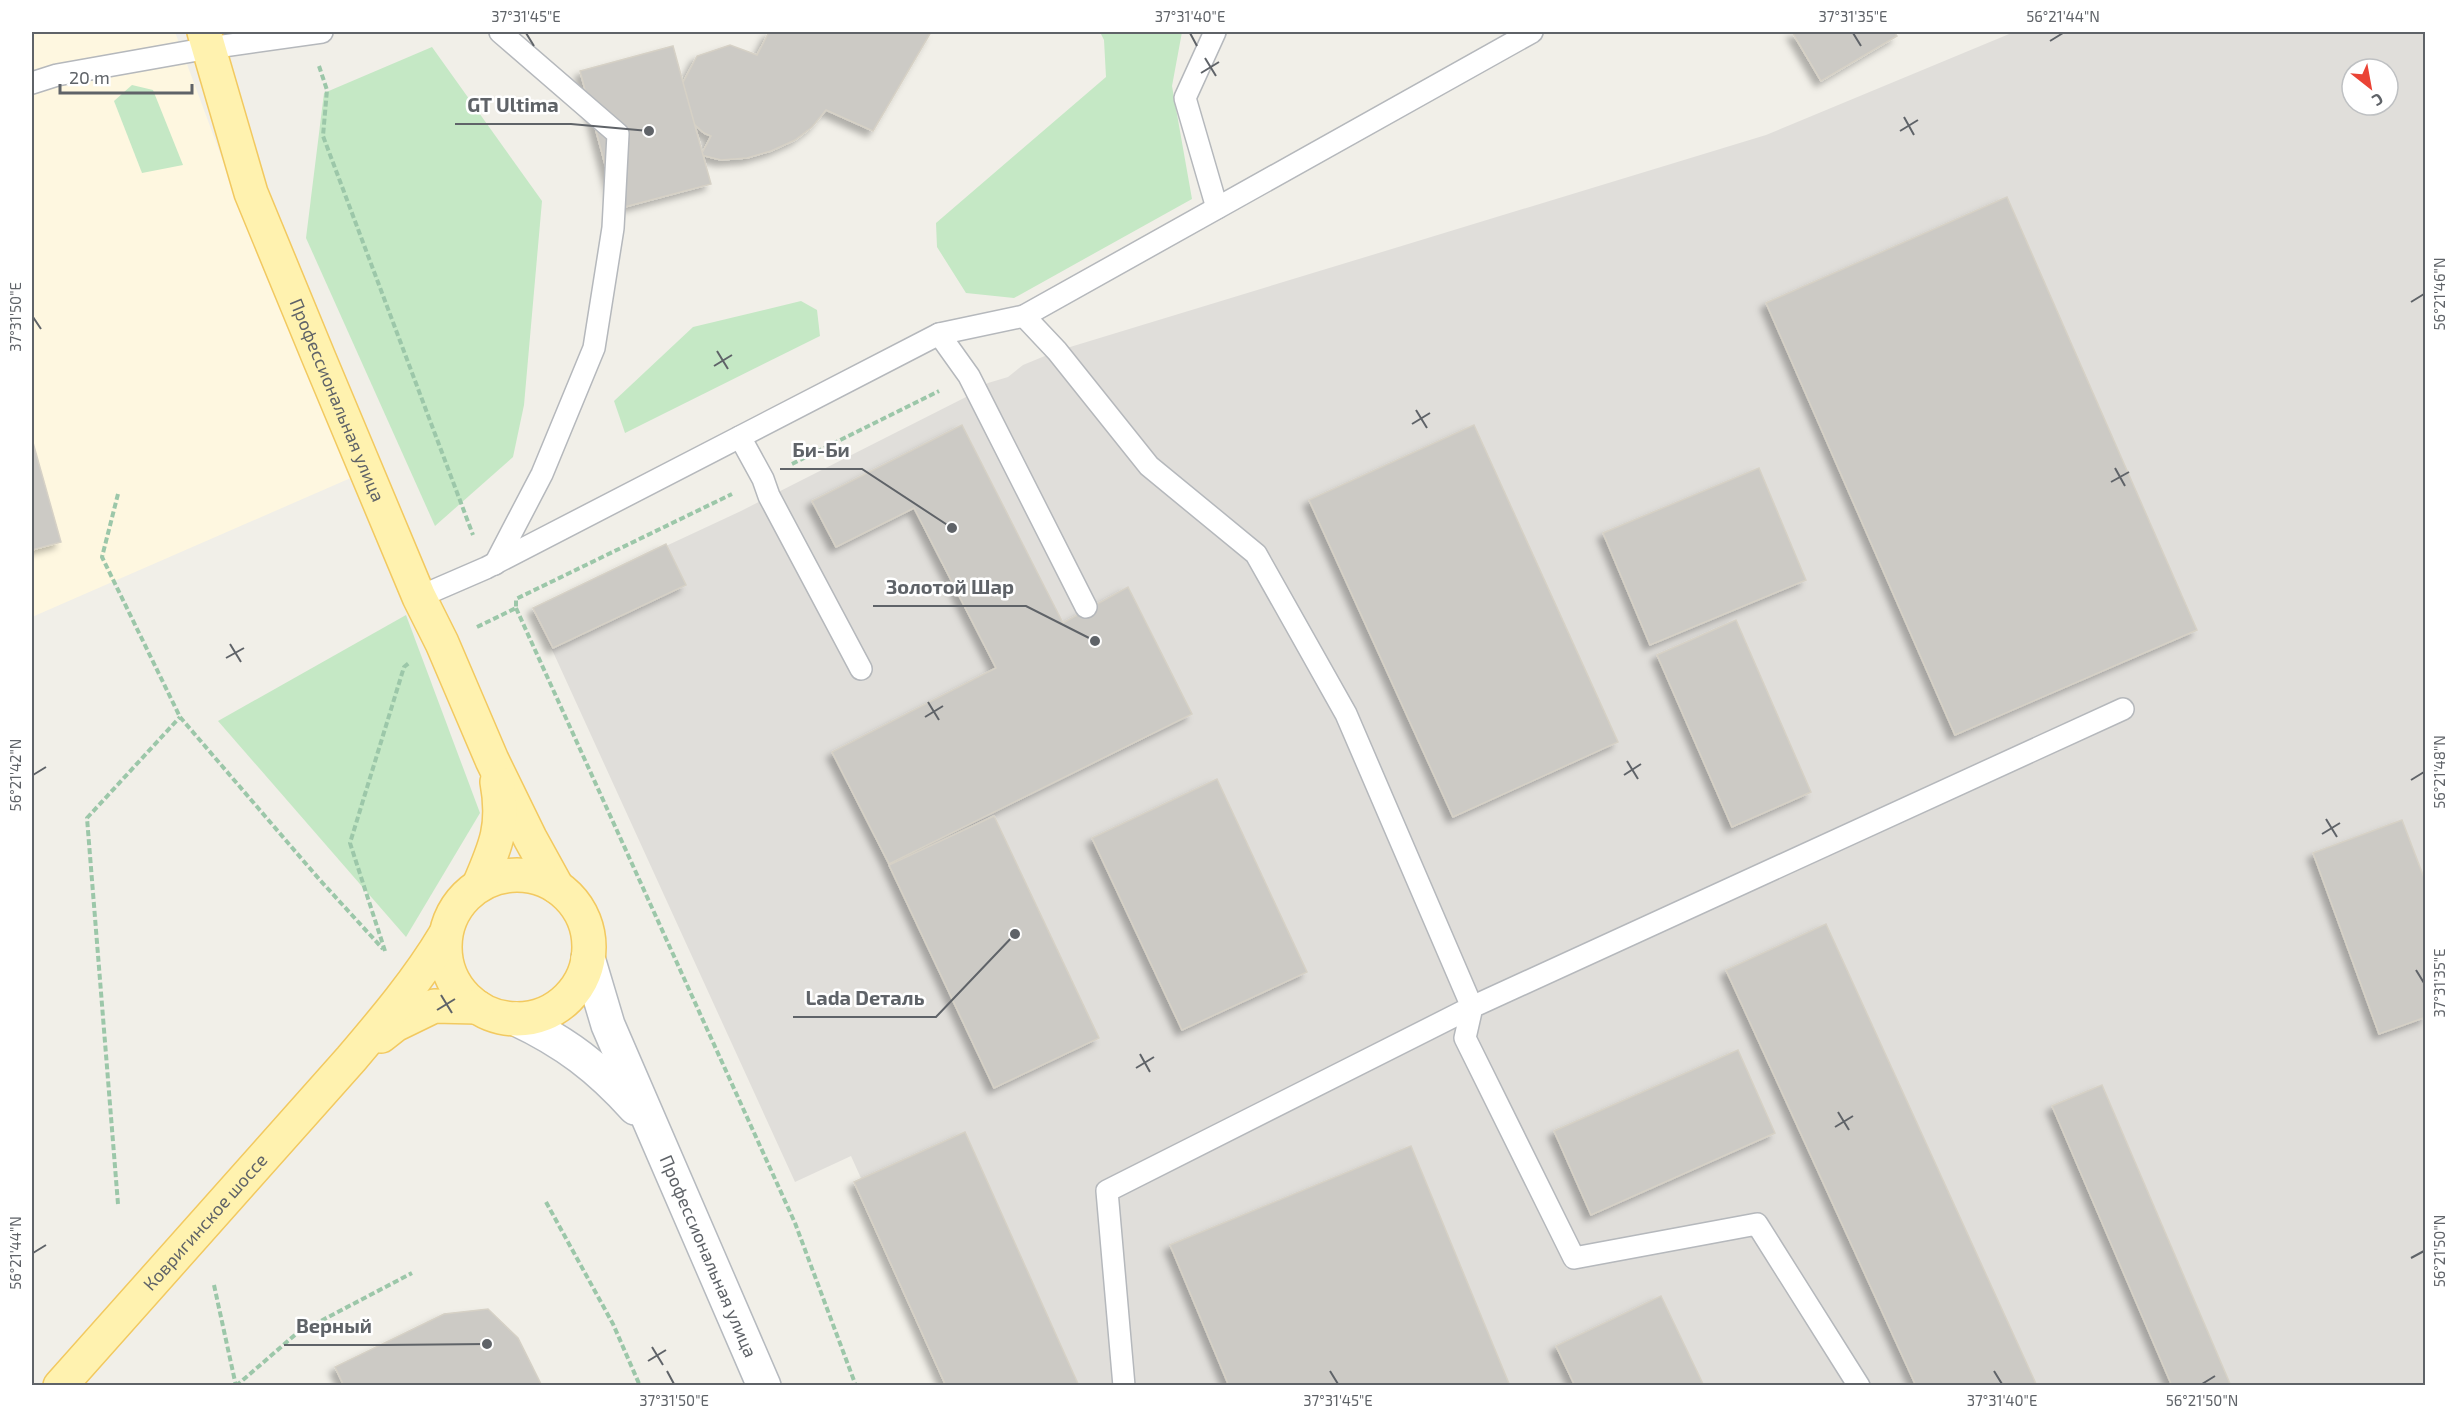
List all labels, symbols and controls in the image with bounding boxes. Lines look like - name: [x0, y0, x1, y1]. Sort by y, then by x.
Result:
- text: 37°31'45"E: [491, 7, 561, 25]
- text: 37°31'40"E: [1155, 7, 1225, 25]
- text: 37°31'35"E: [1819, 7, 1888, 25]
- text: 56°21'44"N: [2026, 7, 2100, 25]
- scale bar: [60, 57, 192, 95]
- north arrow: [2340, 57, 2400, 117]
- text: 20 m: [69, 66, 110, 88]
- callout: GT Ultima: [455, 86, 571, 124]
- text: С: [2369, 90, 2387, 111]
- text: GT Ultima: [467, 92, 559, 116]
- text: 56°21'46"N: [2430, 258, 2448, 330]
- text: 37°31'50"E: [6, 282, 24, 352]
- street label: Профессиональная улица: [286, 295, 390, 505]
- callout: Би-Би: [780, 431, 862, 469]
- text: Би-Би: [792, 437, 850, 461]
- callout: Золотой Шар: [873, 568, 1026, 606]
- text: Золотой Шар: [886, 574, 1014, 598]
- text: 56°21'48"N: [2430, 735, 2448, 809]
- text: 56°21'42"N: [6, 739, 24, 811]
- text: 37°31'35"E: [2430, 949, 2448, 1018]
- callout: Lada Dеталь: [793, 979, 936, 1017]
- text: Lada Dеталь: [806, 985, 925, 1009]
- street label: Ковригинское шоссе: [138, 1149, 272, 1295]
- street label: Профессиональная улица: [656, 1151, 762, 1361]
- text: 56°21'50"N: [2430, 1215, 2448, 1287]
- text: 56°21'44"N: [6, 1216, 24, 1290]
- callout: Верный: [284, 1307, 385, 1345]
- text: Верный: [296, 1313, 372, 1337]
- text: 37°31'50"E: [639, 1391, 709, 1409]
- text: 37°31'45"E: [1303, 1391, 1373, 1409]
- text: 37°31'40"E: [1967, 1391, 2037, 1409]
- text: 56°21'50"N: [2166, 1391, 2238, 1409]

